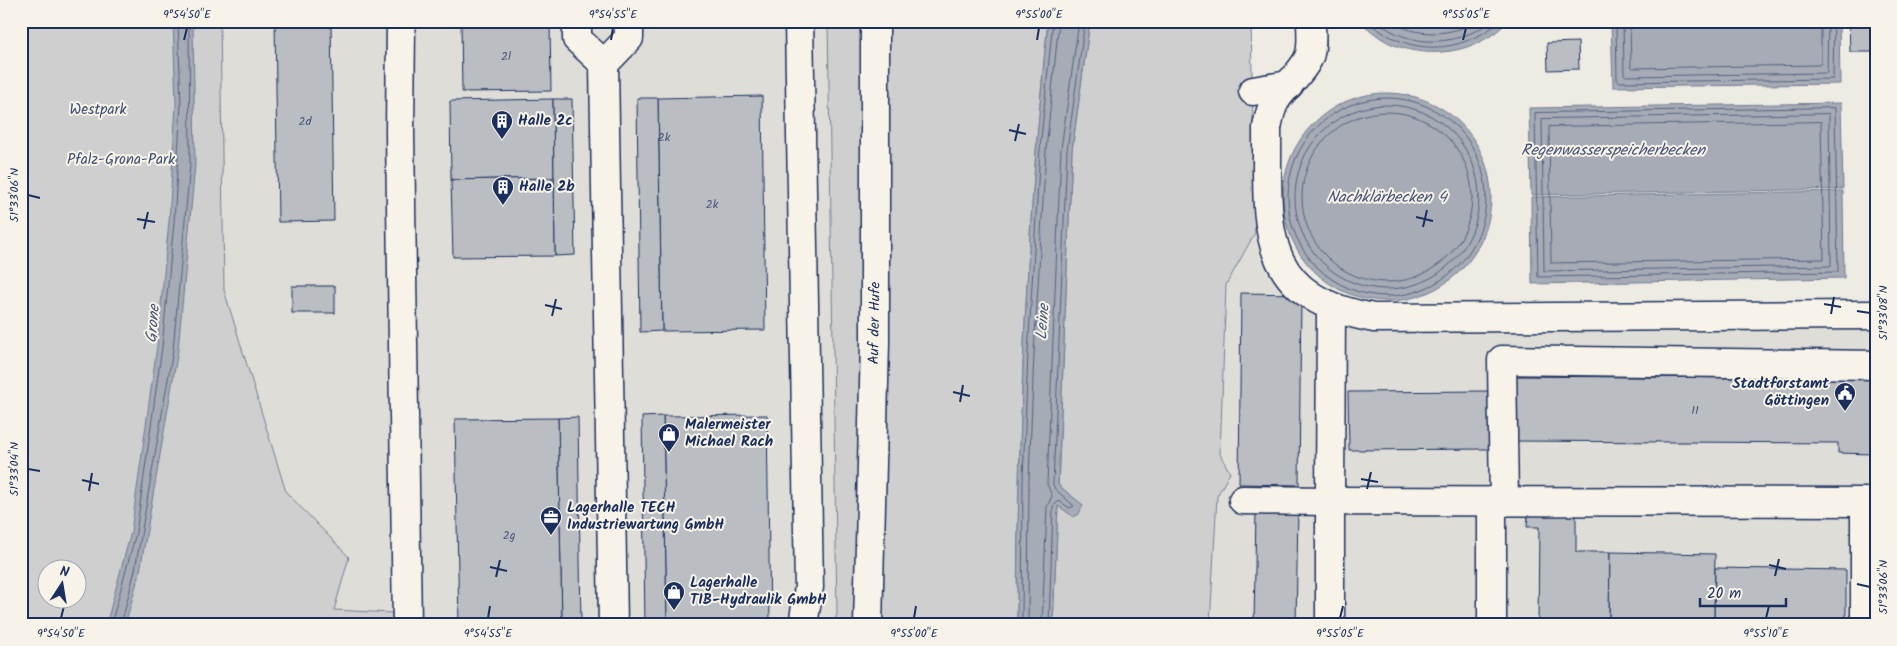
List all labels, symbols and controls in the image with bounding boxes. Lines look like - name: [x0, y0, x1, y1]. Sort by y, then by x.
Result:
- text: 9°54'50"E: [163, 5, 212, 24]
- text: 9°54'55"E: [589, 5, 638, 24]
- text: 9°55'00"E: [1015, 5, 1064, 24]
- text: 9°55'05"E: [1442, 5, 1491, 24]
- house number: 2l: [501, 47, 511, 66]
- park label: Westpark: [70, 98, 127, 122]
- building icon: Halle 2c: [490, 109, 514, 140]
- place label: Halle 2c: [518, 109, 573, 133]
- house number: 2d: [299, 112, 312, 131]
- house number: 2k: [658, 128, 671, 147]
- water label: Regenwasserspeicherbecken: [1521, 138, 1706, 163]
- park label: Pfalz-Grona-Park: [67, 148, 176, 172]
- text: 51°33'06"N: [5, 168, 24, 222]
- building icon: Halle 2b: [491, 175, 515, 206]
- place label: Halle 2b: [519, 175, 575, 199]
- water label: Nachklärbecken 4: [1327, 185, 1449, 210]
- house number: 2k: [706, 195, 719, 214]
- street label: Auf der Hufe: [862, 281, 888, 365]
- text: 51°33'08"N: [1874, 285, 1893, 341]
- water label: Grone: [139, 302, 167, 344]
- water label: Leine: [1029, 302, 1057, 341]
- place label: Stadtforstamt Göttingen: [1732, 372, 1829, 413]
- public building icon: Stadtforstamt Göttingen: [1833, 381, 1857, 412]
- house number: 11: [1691, 401, 1699, 420]
- place label: Malermeister Michael Rach: [685, 413, 773, 454]
- shop icon: Malermeister Michael Rach: [657, 422, 681, 453]
- text: 51°33'04"N: [5, 442, 24, 496]
- place label: Lagerhalle TECH Industriewartung GmbH: [567, 496, 725, 537]
- office icon: Lagerhalle TECH Industriewartung GmbH: [539, 505, 563, 536]
- house number: 2g: [503, 526, 516, 545]
- north arrow: [38, 558, 88, 608]
- text: 51°33'06"N: [1874, 560, 1893, 614]
- text: N: [58, 561, 71, 584]
- place label: Lagerhalle TIB-Hydraulik GmbH: [690, 571, 827, 612]
- scale bar: [1700, 576, 1786, 608]
- shop icon: Lagerhalle TIB-Hydraulik GmbH: [662, 580, 686, 611]
- text: 20 m: [1707, 582, 1741, 606]
- text: 9°54'50"E: [37, 624, 86, 643]
- text: 9°54'55"E: [464, 624, 513, 643]
- text: 9°55'00"E: [890, 624, 939, 643]
- text: 9°55'05"E: [1316, 624, 1365, 643]
- text: 9°55'10"E: [1743, 624, 1790, 643]

